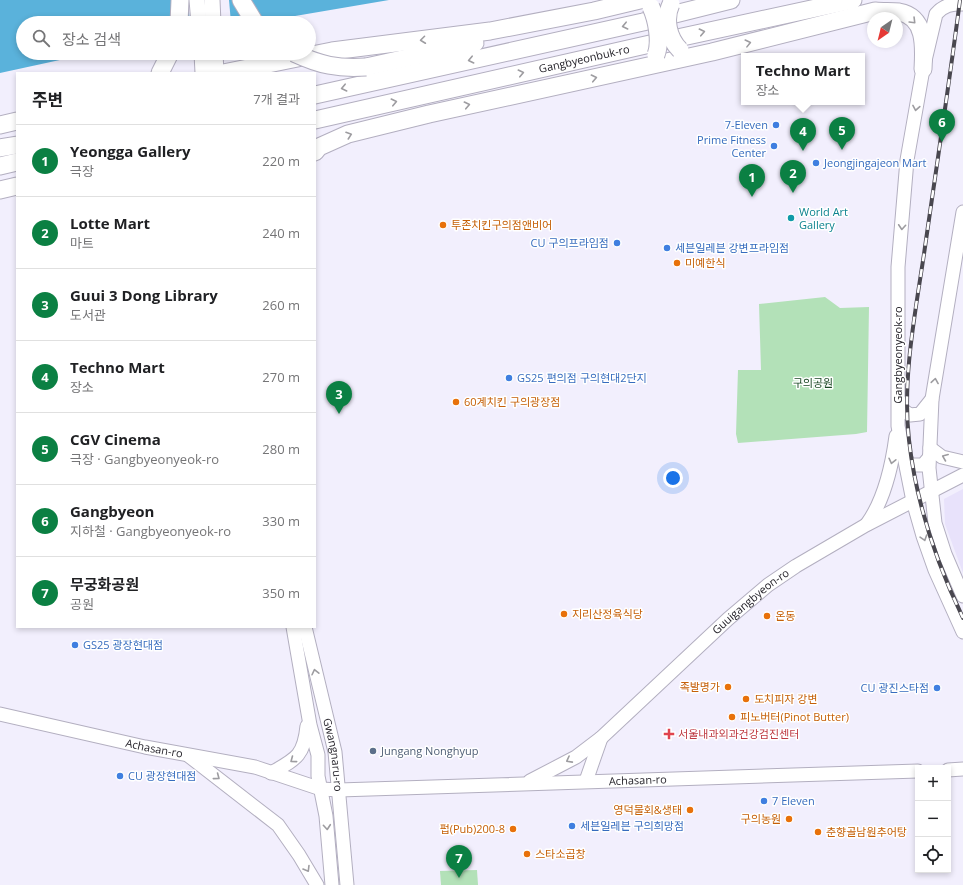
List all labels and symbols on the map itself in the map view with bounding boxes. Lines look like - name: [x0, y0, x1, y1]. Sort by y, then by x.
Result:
- north arrow: [867, 12, 903, 48]
- one-way arrow: [908, 16, 916, 24]
- one-way arrow: [622, 21, 628, 29]
- one-way arrow: [699, 29, 705, 37]
- one-way arrow: [420, 35, 426, 44]
- one-way arrow: [745, 40, 752, 48]
- street label: Gangbyeonbuk-ro: [537, 41, 631, 76]
- one-way arrow: [468, 56, 474, 64]
- one-way arrow: [517, 69, 524, 78]
- one-way arrow: [591, 75, 597, 83]
- one-way arrow: [341, 84, 347, 92]
- one-way arrow: [391, 98, 397, 106]
- one-way arrow: [464, 102, 470, 110]
- one-way arrow: [912, 104, 921, 111]
- pin: 6: [929, 109, 955, 142]
- place label: 7-Eleven: [725, 117, 768, 132]
- pin: 5: [829, 117, 855, 150]
- pin: 4: [790, 118, 816, 151]
- marker: 7-Eleven: [771, 120, 781, 130]
- one-way arrow: [346, 131, 353, 140]
- place label: Prime Fitness Center: [697, 132, 766, 160]
- marker: Prime Fitness Center: [769, 141, 779, 151]
- place label: Jeongjingajeon Mart: [823, 155, 927, 170]
- marker: Jeongjingajeon Mart: [811, 158, 821, 168]
- pin: 2: [780, 160, 806, 193]
- pin: 1: [739, 164, 765, 197]
- place label: World Art Gallery: [799, 204, 848, 232]
- marker: World Art Gallery: [786, 213, 796, 223]
- place label: 투존치킨구의점앤비어: [451, 217, 552, 232]
- marker: 투존치킨구의점앤비어: [438, 220, 448, 230]
- one-way arrow: [898, 224, 907, 230]
- place label: CU 구의프라임점: [530, 235, 609, 250]
- marker: CU 구의프라임점: [612, 238, 622, 248]
- place label: 세븐일레븐 강변프라임점: [675, 240, 789, 255]
- marker: 세븐일레븐 강변프라임점: [662, 243, 672, 253]
- place label: 미예한식: [685, 255, 725, 270]
- marker: 미예한식: [672, 258, 682, 268]
- street label: Gangbyeonyeok-ro: [890, 306, 905, 404]
- place label: GS25 편의점 구의현대2단지: [517, 370, 647, 385]
- marker: GS25 편의점 구의현대2단지: [504, 373, 514, 383]
- park label: 구의공원: [793, 375, 833, 390]
- one-way arrow: [930, 378, 939, 384]
- pin: 3: [326, 381, 352, 414]
- place label: 60계치킨 구의광장점: [464, 394, 560, 409]
- marker: 60계치킨 구의광장점: [451, 397, 461, 407]
- one-way arrow: [942, 454, 949, 462]
- one-way arrow: [888, 458, 896, 464]
- your location: [663, 468, 683, 488]
- one-way arrow: [919, 535, 927, 542]
- street label: Guuigangbyeon-ro: [709, 565, 792, 637]
- place label: 지리산정육식당: [572, 606, 643, 621]
- place label: 온동: [775, 608, 795, 623]
- marker: 지리산정육식당: [559, 609, 569, 619]
- marker: 온동: [762, 611, 772, 621]
- place label: GS25 광장현대점: [83, 637, 163, 652]
- marker: GS25 광장현대점: [70, 640, 80, 650]
- one-way arrow: [312, 669, 320, 675]
- place label: 족발명가: [680, 679, 720, 694]
- place label: CU 광진스타점: [861, 680, 929, 695]
- marker: 족발명가: [723, 682, 733, 692]
- marker: CU 광진스타점: [932, 683, 942, 693]
- place label: 도치피자 강변: [754, 691, 818, 706]
- marker: 도치피자 강변: [741, 694, 751, 704]
- place label: 피노버터(Pinot Butter): [740, 709, 849, 724]
- marker: 피노버터(Pinot Butter): [727, 712, 737, 722]
- street label: Gwangnaru-ro: [320, 716, 347, 792]
- place label: 서울내과외과건강검진센터: [678, 726, 799, 741]
- marker: 서울내과외과건강검진센터: [663, 728, 675, 740]
- street label: Achasan-ro: [124, 735, 184, 761]
- place label: Jungang Nonghyup: [380, 743, 479, 758]
- marker: Jungang Nonghyup: [368, 746, 378, 756]
- one-way arrow: [290, 755, 297, 762]
- one-way arrow: [566, 756, 573, 763]
- place label: CU 광장현대점: [128, 768, 196, 783]
- marker: CU 광장현대점: [115, 771, 125, 781]
- street label: Achasan-ro: [609, 771, 667, 788]
- one-way arrow: [213, 772, 220, 779]
- place label: 7 Eleven: [772, 793, 815, 808]
- marker: 7 Eleven: [759, 796, 769, 806]
- place label: 영덕물회&생태: [613, 802, 682, 817]
- marker: 영덕물회&생태: [685, 805, 695, 815]
- place label: 구의농원: [741, 811, 781, 826]
- marker: 구의농원: [784, 814, 794, 824]
- place label: 세븐일레븐 구의희망점: [580, 818, 684, 833]
- place label: 펍(Pub)200-8: [440, 821, 505, 836]
- marker: 세븐일레븐 구의희망점: [567, 821, 577, 831]
- one-way arrow: [323, 824, 332, 830]
- marker: 펍(Pub)200-8: [508, 824, 518, 834]
- place label: 춘향골남원추어탕: [826, 824, 907, 839]
- marker: 춘향골남원추어탕: [813, 827, 823, 837]
- pin: 7: [446, 845, 472, 878]
- place label: 스타소곱창: [535, 846, 586, 861]
- marker: 스타소곱창: [522, 849, 532, 859]
- one-way arrow: [303, 865, 310, 872]

